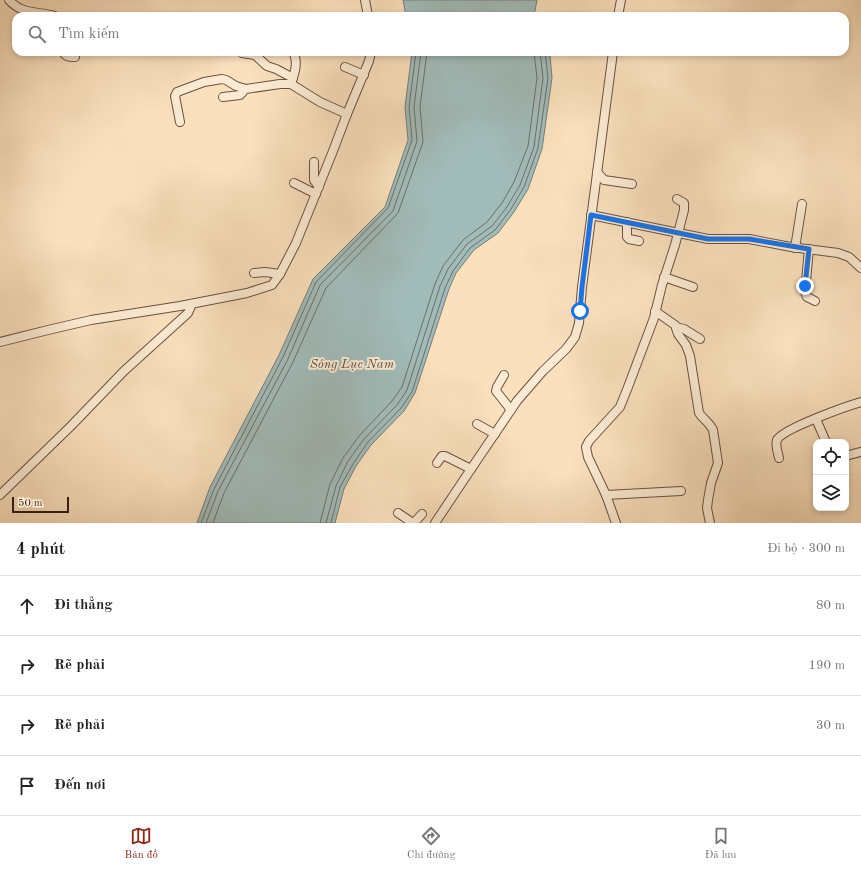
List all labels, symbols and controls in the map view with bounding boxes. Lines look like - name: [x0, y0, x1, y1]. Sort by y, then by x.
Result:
- search box: [12, 12, 849, 56]
- icon: search: [26, 23, 48, 45]
- text: Tìm kiếm: [58, 27, 120, 42]
- route end: [796, 277, 814, 295]
- route start: [571, 302, 589, 320]
- water label: Sông Lục Nam: [310, 358, 395, 371]
- map controls: [813, 439, 849, 511]
- button: locate: [813, 439, 849, 475]
- button: layers: [813, 475, 849, 511]
- scale bar: [12, 495, 69, 514]
- text: 50 m: [18, 498, 43, 509]
- text: 4 phút: [16, 541, 65, 558]
- text: Đi bộ · 300 m: [767, 542, 845, 555]
- icon: ahead: [16, 595, 38, 617]
- text: Đi thẳng: [54, 598, 113, 613]
- text: 80 m: [816, 599, 845, 612]
- icon: right: [16, 655, 38, 677]
- text: Rẽ phải: [54, 658, 105, 673]
- text: 190 m: [808, 659, 845, 672]
- icon: right: [16, 715, 38, 737]
- text: Rẽ phải: [54, 718, 105, 733]
- text: 30 m: [816, 719, 845, 732]
- icon: arrive: [16, 775, 38, 797]
- text: Đến nơi: [54, 778, 106, 793]
- tab: Bản đồ: [125, 825, 158, 863]
- tab: Chỉ đường: [407, 825, 455, 863]
- tab: Đã lưu: [705, 825, 736, 863]

